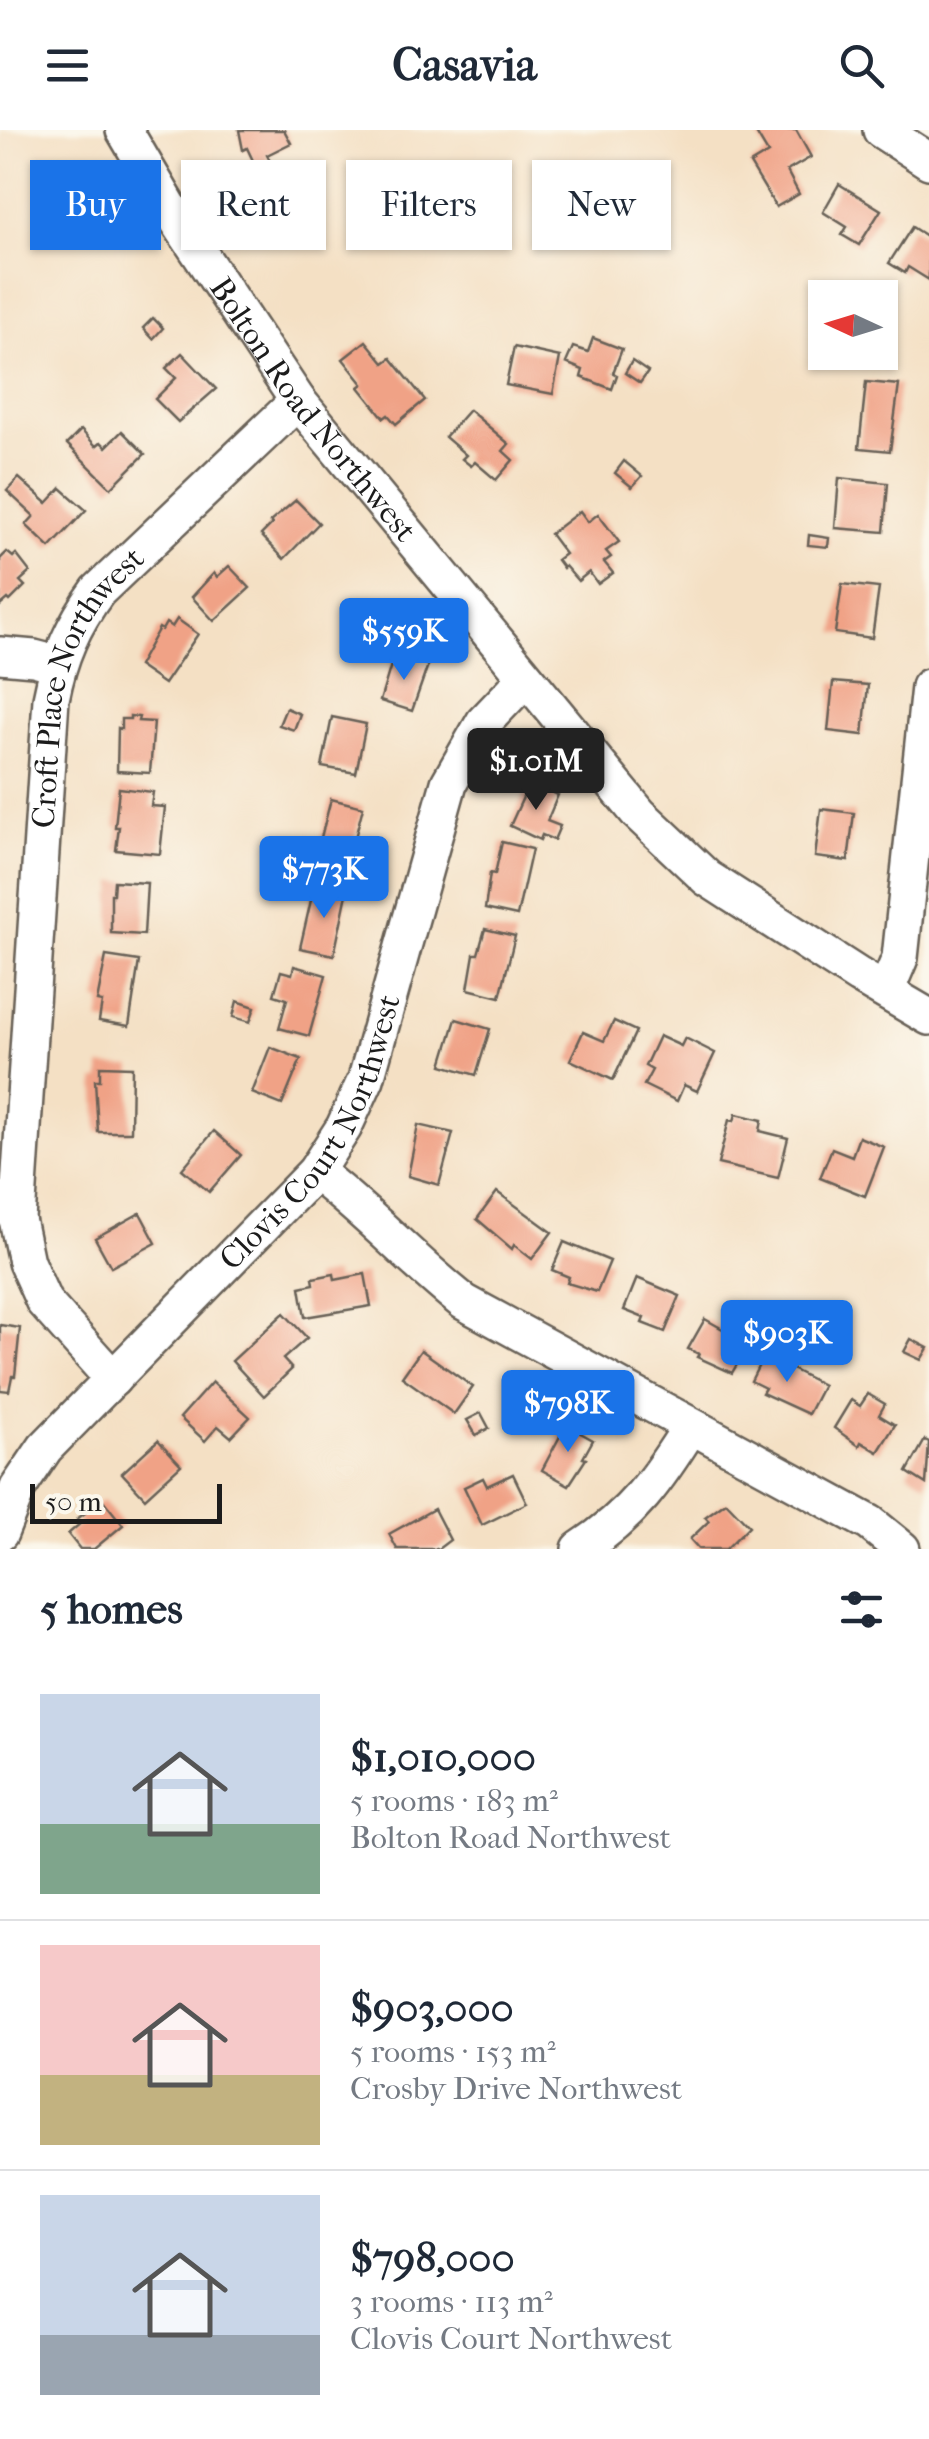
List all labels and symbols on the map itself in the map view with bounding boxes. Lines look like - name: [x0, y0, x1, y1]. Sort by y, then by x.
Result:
- street label: Bolton Road Northwest: [202, 270, 425, 549]
- north arrow: [808, 280, 898, 370]
- street label: Croft Place Northwest: [24, 539, 152, 829]
- pin: $559K: [334, 598, 474, 683]
- pin: $1.01M: [455, 728, 617, 813]
- pin: $773K: [254, 836, 394, 921]
- street label: Clovis Court Northwest: [212, 990, 407, 1277]
- pin: $903K: [717, 1300, 857, 1385]
- pin: $798K: [498, 1370, 638, 1455]
- scale bar: [30, 1479, 222, 1524]

